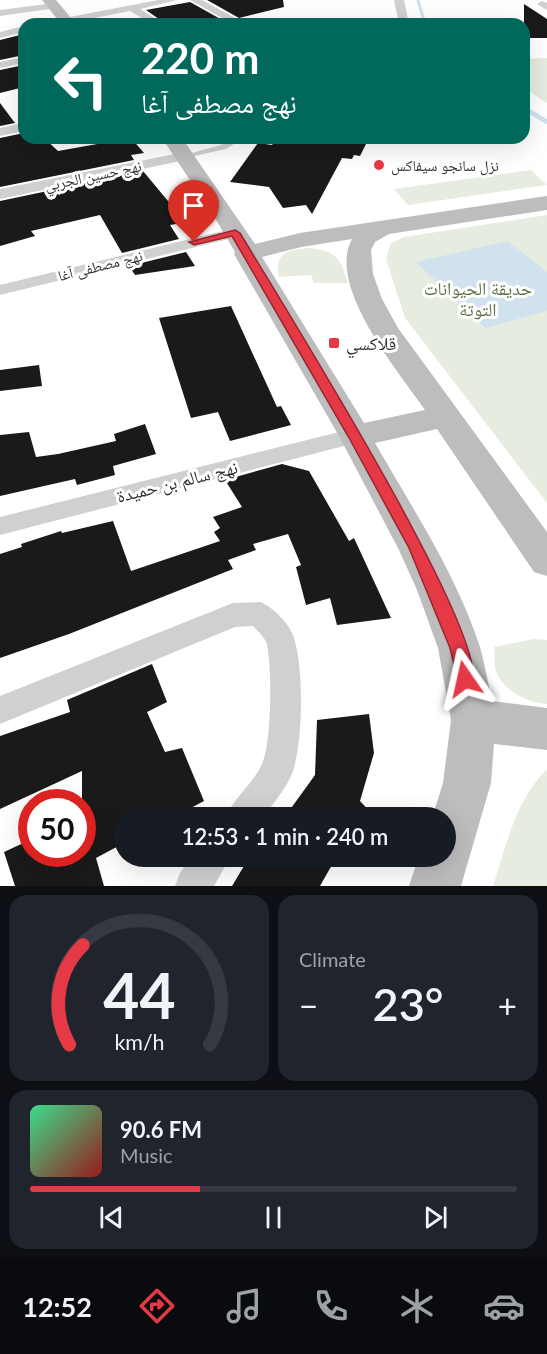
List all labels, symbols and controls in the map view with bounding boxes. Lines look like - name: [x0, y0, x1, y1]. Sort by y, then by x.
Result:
- text: 220 m: [141, 33, 259, 83]
- icon: left: [42, 42, 120, 120]
- text: نهج مصطفى آغا: [141, 86, 297, 119]
- street label: نهج حسين الجربي: [43, 156, 144, 198]
- place label: نزل سانجو سيفاكس: [391, 156, 499, 176]
- marker: نزل سانجو سيفاكس: [372, 158, 386, 172]
- pin: [168, 180, 219, 242]
- icon: arrive: [177, 189, 210, 222]
- street label: نهج مصطفى آغا: [56, 246, 145, 286]
- park label: حديقة الحيوانات التوتة: [424, 277, 532, 320]
- place label: قلاكسي: [346, 332, 396, 359]
- marker: قلاكسي: [327, 336, 341, 350]
- street label: نهج سالم بن حميدة: [114, 455, 240, 509]
- position arrow: [433, 647, 497, 711]
- speed limit sign: 50: [18, 789, 96, 867]
- text: 12:53 · 1 min · 240 m: [182, 823, 388, 850]
- text: Climate: [299, 947, 366, 971]
- text: 44: [103, 957, 175, 1032]
- text: 23°: [373, 977, 443, 1031]
- text: −: [299, 985, 318, 1025]
- text: +: [498, 985, 517, 1025]
- text: km/h: [114, 1029, 164, 1055]
- text: 90.6 FM: [120, 1116, 202, 1143]
- text: Music: [120, 1143, 173, 1167]
- icon: previous: [95, 1201, 128, 1234]
- icon: pause: [257, 1201, 290, 1234]
- icon: next: [419, 1201, 452, 1234]
- icon: directions: [136, 1285, 178, 1327]
- icon: music: [223, 1285, 265, 1327]
- icon: phone: [310, 1285, 352, 1327]
- icon: climate: [396, 1285, 438, 1327]
- icon: car: [483, 1285, 525, 1327]
- text: 12:52: [22, 1290, 92, 1323]

